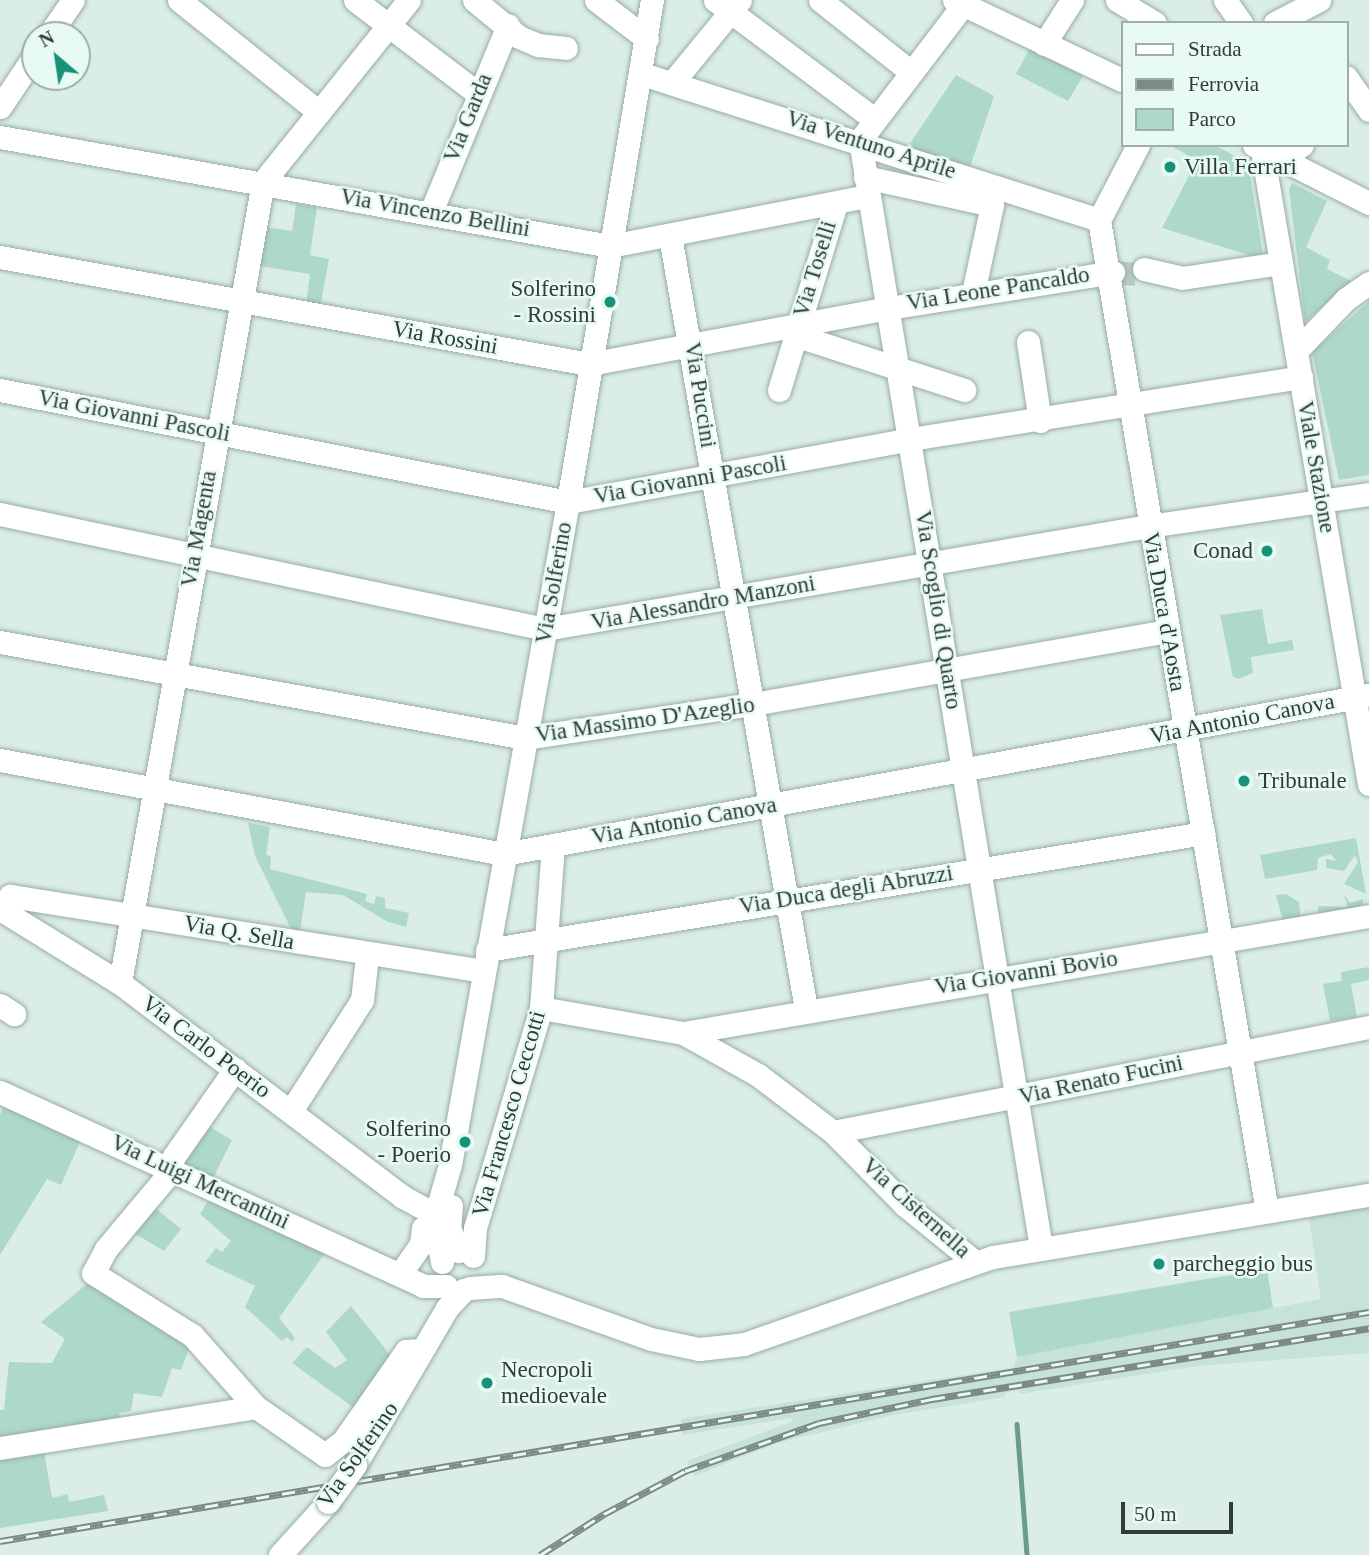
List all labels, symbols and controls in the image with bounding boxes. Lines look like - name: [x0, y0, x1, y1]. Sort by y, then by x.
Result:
- north arrow: [21, 21, 91, 91]
- legend: [1120, 21, 1348, 147]
- text: N: [35, 26, 58, 51]
- text: Strada: [1188, 37, 1242, 61]
- street label: Via Garda: [438, 69, 498, 167]
- text: Ferrovia: [1188, 72, 1259, 96]
- street label: Via Ventuno Aprile: [782, 104, 960, 186]
- text: Parco: [1188, 107, 1236, 131]
- place label: Villa Ferrari: [1184, 153, 1297, 181]
- marker: Villa Ferrari: [1162, 159, 1178, 175]
- street label: Via Vincenzo Bellini: [338, 183, 532, 243]
- street label: Via Toselli: [787, 217, 843, 321]
- street label: Via Leone Pancaldo: [904, 261, 1092, 317]
- place label: Solferino - Rossini: [510, 275, 596, 329]
- marker: Solferino - Rossini: [602, 294, 618, 310]
- street label: Via Rossini: [390, 315, 500, 361]
- street label: Via Puccini: [678, 340, 722, 450]
- street label: Via Giovanni Pascoli: [35, 384, 233, 448]
- street label: Viale Stazione: [1291, 399, 1341, 535]
- street label: Via Giovanni Pascoli: [591, 449, 789, 511]
- street label: Via Magenta: [175, 468, 223, 590]
- street label: Via Scoglio di Quarto: [909, 509, 967, 711]
- street label: Via Solferino: [530, 520, 578, 646]
- street label: Via Duca d'Aosta: [1136, 530, 1192, 694]
- place label: Conad: [1193, 537, 1253, 565]
- marker: Conad: [1259, 543, 1275, 559]
- street label: Via Alessandro Manzoni: [588, 570, 818, 636]
- street label: Via Antonio Canova: [1147, 687, 1337, 751]
- street label: Via Massimo D'Azeglio: [534, 691, 756, 749]
- place label: Tribunale: [1258, 767, 1347, 795]
- marker: Tribunale: [1236, 773, 1252, 789]
- street label: Via Antonio Canova: [589, 791, 779, 851]
- street label: Via Duca degli Abruzzi: [736, 859, 956, 921]
- street label: Via Q. Sella: [182, 910, 296, 956]
- street label: Via Giovanni Bovio: [932, 945, 1120, 1001]
- street label: Via Carlo Poerio: [136, 989, 276, 1105]
- street label: Via Francesco Ceccotti: [466, 1008, 552, 1220]
- street label: Via Renato Fucini: [1016, 1049, 1186, 1111]
- place label: Solferino - Poerio: [365, 1115, 451, 1169]
- street label: Via Luigi Mercantini: [106, 1128, 294, 1236]
- marker: Solferino - Poerio: [457, 1134, 473, 1150]
- street label: Via Cisternella: [856, 1152, 976, 1264]
- place label: parcheggio bus: [1173, 1250, 1313, 1278]
- marker: parcheggio bus: [1151, 1256, 1167, 1272]
- place label: Necropoli medioevale: [501, 1356, 607, 1410]
- marker: Necropoli medioevale: [479, 1375, 495, 1391]
- street label: Via Solferino: [311, 1397, 405, 1513]
- scale bar: [1124, 1488, 1236, 1532]
- text: 50 m: [1134, 1502, 1177, 1526]

